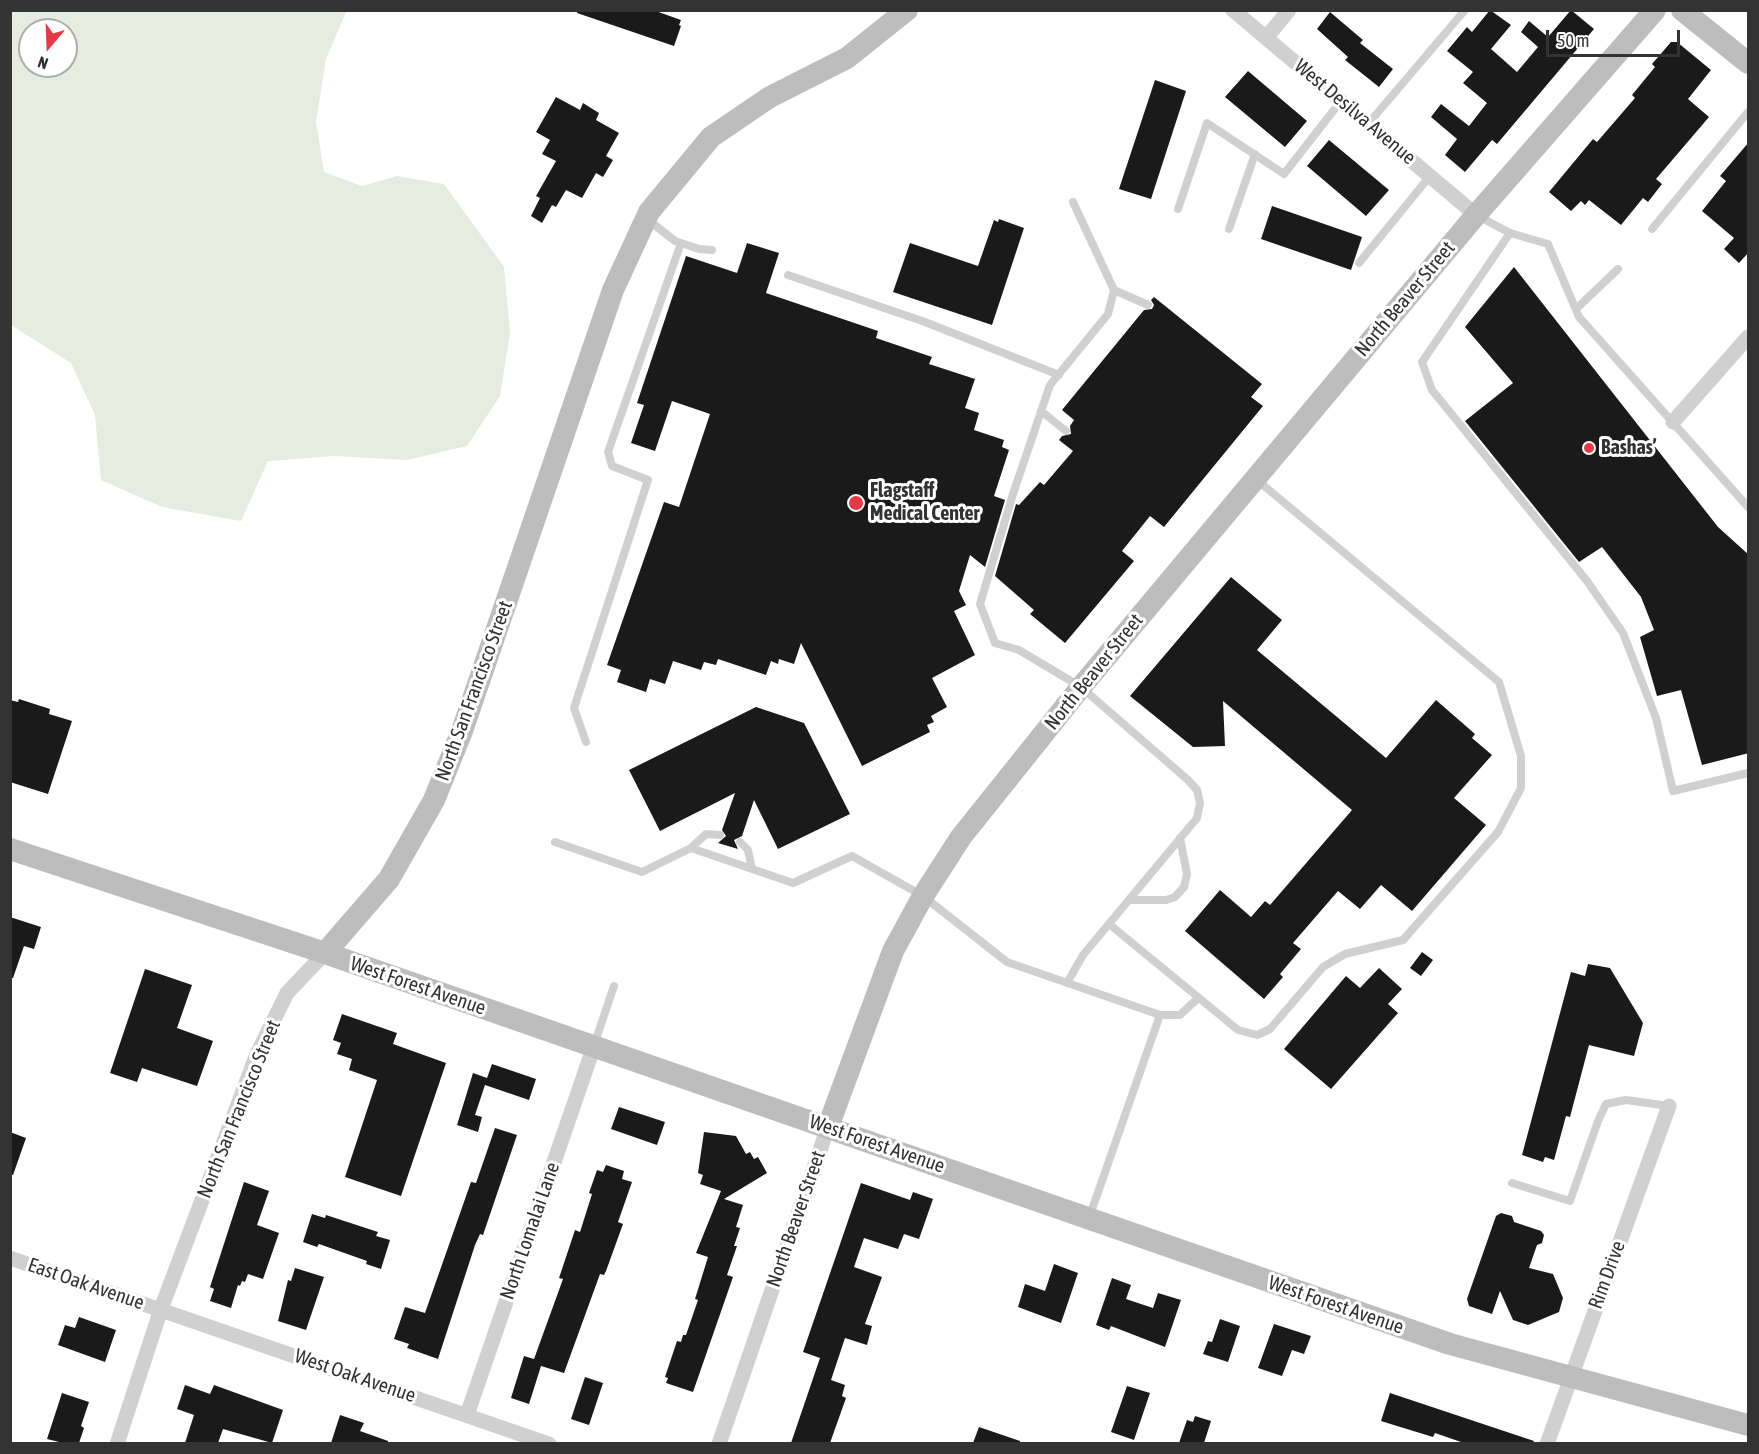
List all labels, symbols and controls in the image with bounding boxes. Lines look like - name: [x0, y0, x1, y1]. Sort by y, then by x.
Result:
- north arrow: [18, 18, 78, 78]
- scale bar: [1549, 18, 1682, 56]
- text: 50 m: [1557, 30, 1589, 51]
- text: N: [35, 53, 50, 73]
- street label: West Desilva Avenue: [1289, 54, 1421, 170]
- street label: North Beaver Street: [1350, 237, 1460, 361]
- place label: Bashas’: [1601, 436, 1656, 460]
- marker: Bashas’: [1582, 441, 1596, 455]
- place label: Flagstaff Medical Center: [870, 479, 980, 526]
- marker: Flagstaff Medical Center: [847, 494, 865, 512]
- street label: North San Francisco Street: [430, 598, 518, 784]
- street label: North Beaver Street: [1040, 609, 1148, 735]
- street label: West Forest Avenue: [347, 952, 489, 1020]
- street label: North San Francisco Street: [192, 1016, 286, 1202]
- street label: West Forest Avenue: [806, 1110, 948, 1178]
- street label: North Beaver Street: [761, 1148, 831, 1290]
- street label: North Lomalai Lane: [495, 1159, 565, 1303]
- street label: Rim Drive: [1584, 1238, 1630, 1312]
- street label: East Oak Avenue: [25, 1253, 147, 1315]
- street label: West Forest Avenue: [1265, 1271, 1407, 1339]
- street label: West Oak Avenue: [291, 1344, 419, 1408]

